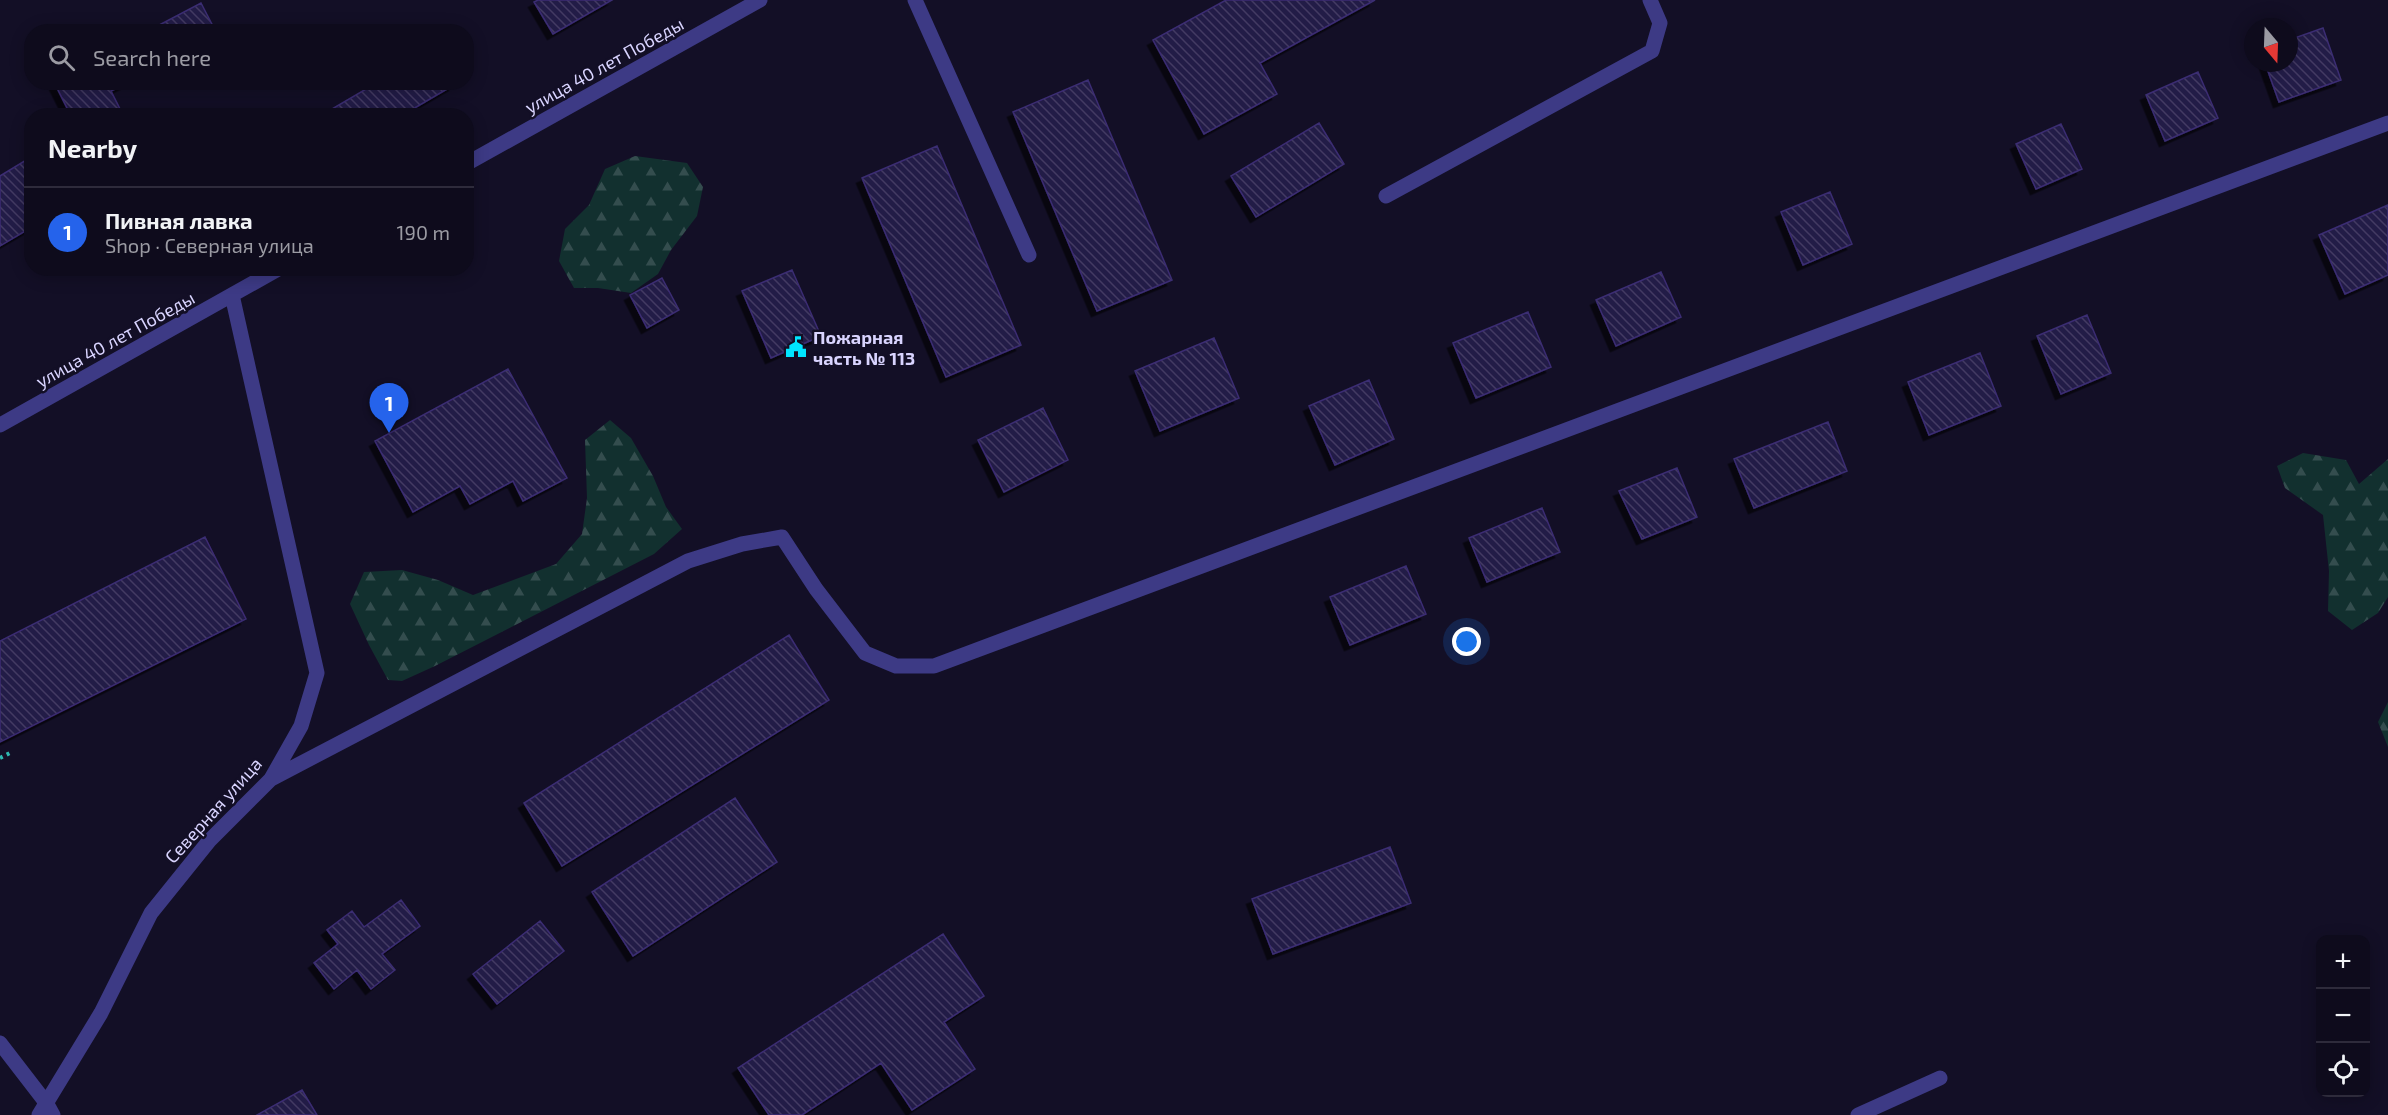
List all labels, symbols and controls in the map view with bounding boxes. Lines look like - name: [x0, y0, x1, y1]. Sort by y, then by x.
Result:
- street label: улица 40 лет Победы: [521, 12, 687, 118]
- north arrow: [2244, 18, 2298, 72]
- search box: [24, 24, 474, 90]
- icon: search: [45, 41, 78, 74]
- text: Search here: [93, 44, 211, 70]
- text: Nearby: [48, 132, 137, 163]
- text: Пивная лавка: [105, 207, 253, 233]
- text: 1: [63, 220, 72, 244]
- text: 190 m: [397, 220, 450, 244]
- text: Shop · Северная улица: [105, 233, 314, 257]
- street label: улица 40 лет Победы: [32, 286, 198, 392]
- place label: Пожарная часть № 113: [813, 326, 915, 369]
- public building icon: Пожарная часть № 113: [784, 335, 808, 359]
- pin: 1: [370, 384, 408, 433]
- your location: [1452, 627, 1481, 656]
- street label: Северная улица: [160, 753, 266, 867]
- map controls: [2316, 935, 2370, 1097]
- button: +: [2316, 935, 2370, 989]
- button: −: [2316, 989, 2370, 1043]
- button: locate: [2316, 1043, 2370, 1097]

